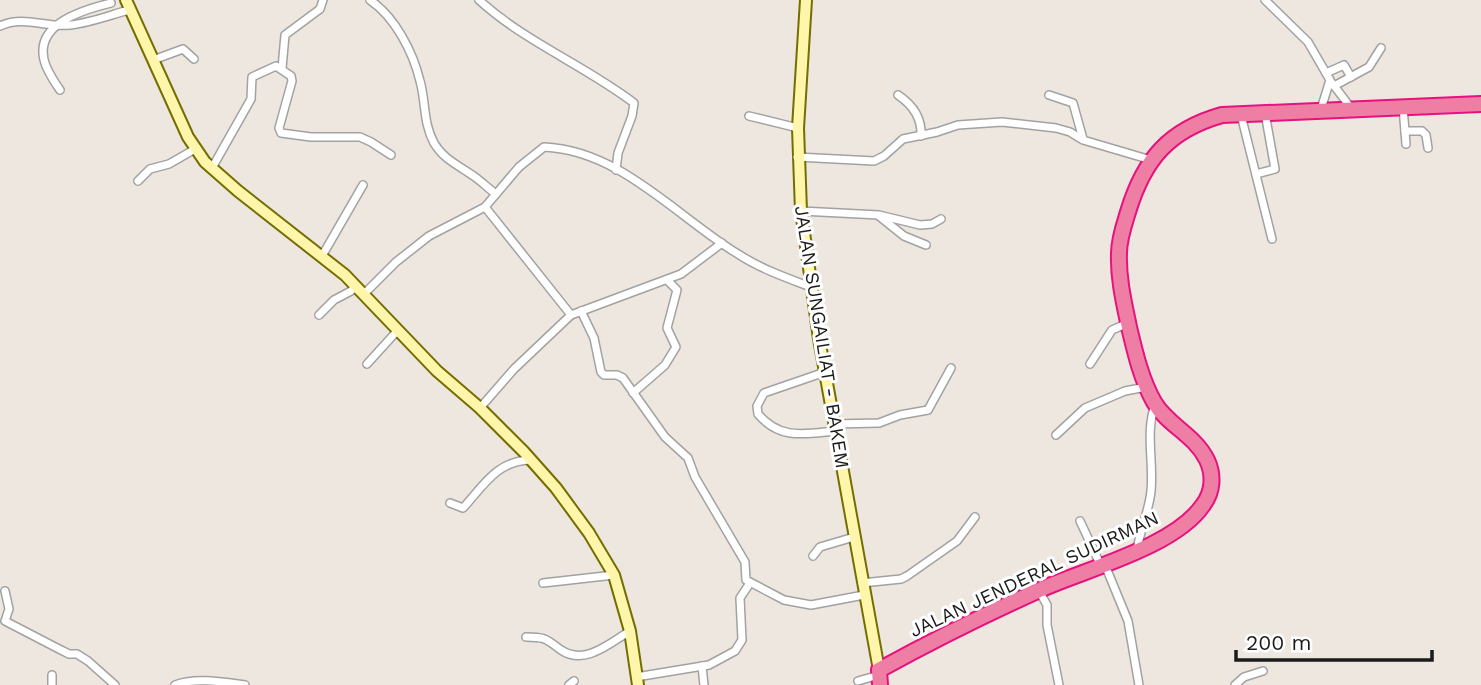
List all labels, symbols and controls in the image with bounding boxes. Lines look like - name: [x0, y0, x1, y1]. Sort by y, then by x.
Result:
- street label: JALAN SUNGAILIAT - BAKEM: [790, 204, 854, 470]
- street label: JALAN JENDERAL SUDIRMAN: [906, 506, 1162, 642]
- scale bar: [1236, 618, 1432, 662]
- text: 200 m: [1246, 630, 1312, 655]

